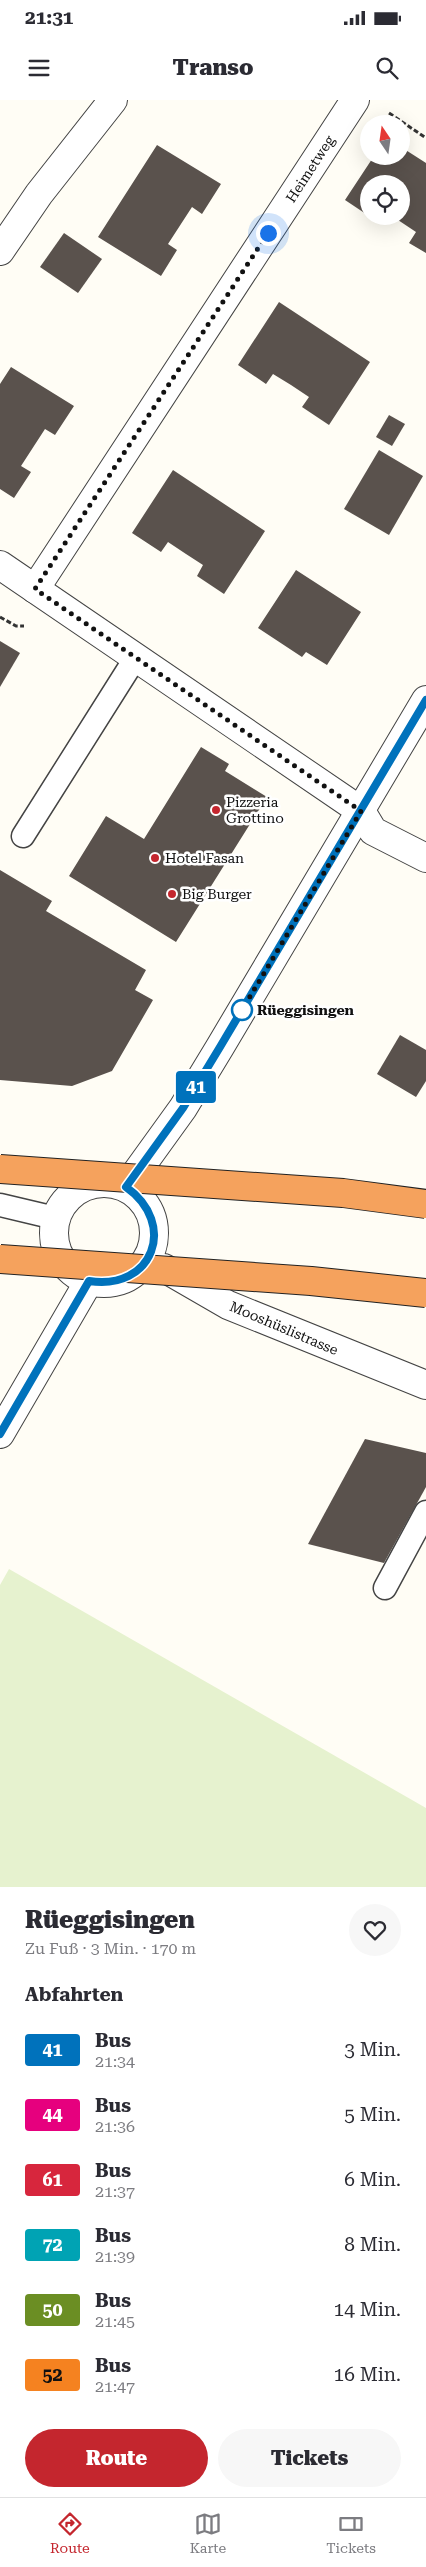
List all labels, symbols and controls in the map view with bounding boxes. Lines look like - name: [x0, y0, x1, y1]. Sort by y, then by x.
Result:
- text: 21:31: [25, 6, 74, 29]
- icon: menu: [25, 54, 53, 82]
- icon: search: [373, 54, 401, 82]
- text: Transo: [173, 55, 253, 80]
- north arrow: [360, 115, 410, 165]
- map controls: [360, 115, 410, 225]
- street label: Heimetweg: [282, 133, 338, 205]
- button: locate: [360, 175, 410, 225]
- your location: [256, 221, 281, 246]
- place label: Pizzeria Grottino: [226, 794, 284, 826]
- marker: Pizzeria Grottino: [210, 804, 222, 816]
- place label: Hotel Fasan: [165, 850, 244, 866]
- marker: Hotel Fasan: [149, 852, 161, 864]
- place label: Big Burger: [182, 886, 252, 902]
- marker: Big Burger: [166, 888, 178, 900]
- marker: Rüeggisingen: [231, 999, 253, 1021]
- place label: Rüeggisingen: [257, 1002, 355, 1018]
- line badge: 41: [174, 1071, 218, 1103]
- text: 41: [186, 1076, 206, 1097]
- street label: Mooshüslistrasse: [227, 1298, 341, 1358]
- button: heart: [349, 1904, 401, 1956]
- text: Rüeggisingen: [25, 1906, 195, 1934]
- text: Zu Fuß · 3 Min. · 170 m: [25, 1939, 196, 1958]
- text: Abfahrten: [25, 1983, 123, 2006]
- text: Bus: [95, 2029, 131, 2052]
- text: 3 Min.: [344, 2038, 401, 2061]
- text: 41: [42, 2039, 63, 2060]
- text: 21:34: [95, 2052, 135, 2071]
- text: Bus: [95, 2094, 131, 2117]
- text: 5 Min.: [344, 2103, 401, 2126]
- text: 44: [42, 2104, 63, 2125]
- text: 21:36: [95, 2117, 135, 2136]
- text: Bus: [95, 2159, 131, 2182]
- text: 6 Min.: [344, 2168, 401, 2191]
- text: 61: [42, 2169, 63, 2190]
- text: 21:37: [95, 2182, 135, 2201]
- text: Bus: [95, 2224, 131, 2247]
- text: 8 Min.: [344, 2233, 401, 2256]
- text: 72: [42, 2234, 63, 2255]
- text: 21:39: [95, 2247, 135, 2266]
- text: Bus: [95, 2289, 131, 2312]
- text: 14 Min.: [334, 2298, 401, 2321]
- text: 50: [42, 2299, 63, 2320]
- text: 21:45: [95, 2312, 135, 2331]
- text: Bus: [95, 2354, 131, 2377]
- text: 16 Min.: [334, 2363, 401, 2386]
- text: 52: [42, 2364, 63, 2385]
- text: 21:47: [95, 2377, 135, 2396]
- button: Route: [25, 2429, 208, 2487]
- button: Tickets: [218, 2429, 401, 2487]
- tab: Route: [50, 2510, 90, 2556]
- tab: Karte: [190, 2510, 226, 2556]
- tab: Tickets: [326, 2510, 376, 2556]

